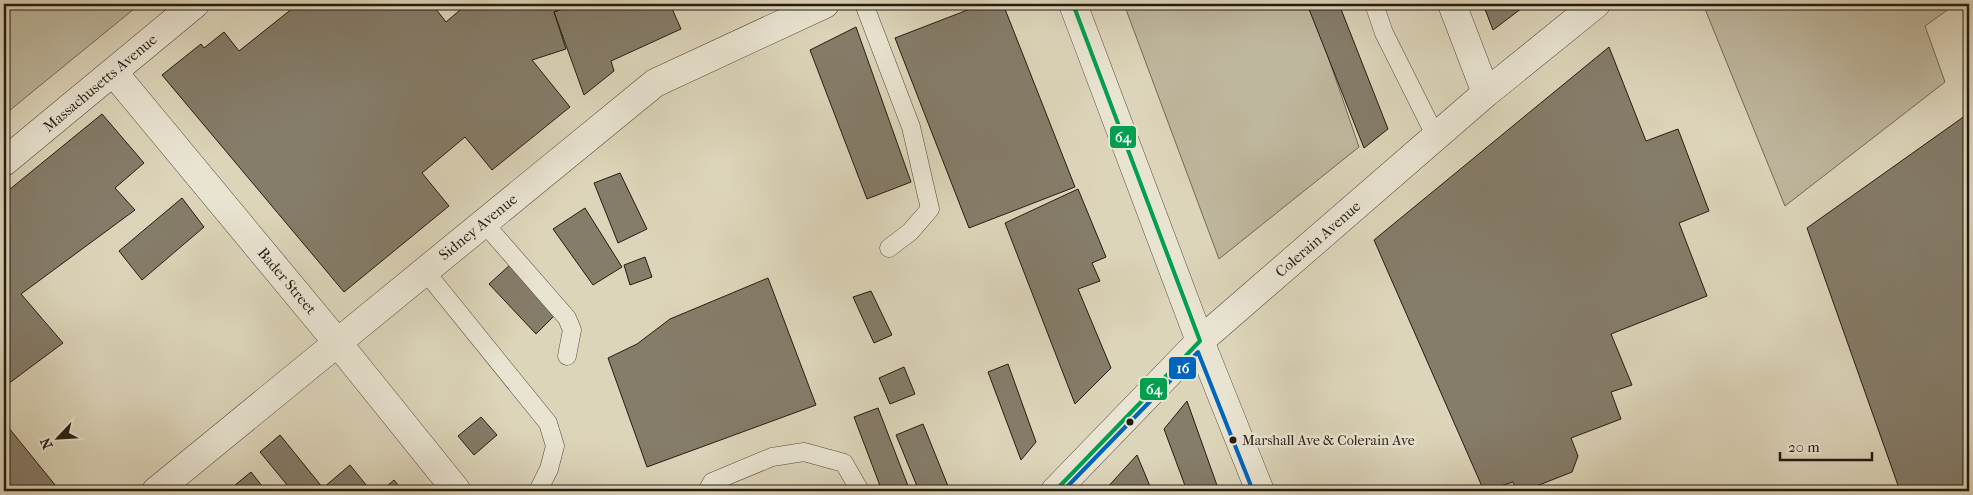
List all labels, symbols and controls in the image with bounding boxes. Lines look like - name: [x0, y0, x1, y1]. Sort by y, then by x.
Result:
- street label: Massachusetts Avenue: [40, 30, 161, 136]
- line badge: 64: [1109, 125, 1137, 149]
- text: 64: [1115, 129, 1132, 146]
- street label: Sidney Avenue: [435, 190, 521, 264]
- street label: Colerain Avenue: [1272, 197, 1365, 281]
- street label: Bader Street: [254, 244, 320, 318]
- line badge: 16: [1168, 356, 1197, 380]
- text: 16: [1177, 360, 1190, 377]
- line badge: 64: [1139, 377, 1168, 401]
- text: 64: [1146, 381, 1163, 398]
- north arrow: [32, 412, 82, 462]
- unlabelled marker: [1125, 417, 1135, 427]
- scale bar: [1780, 430, 1873, 462]
- place label: Marshall Ave & Colerain Ave: [1242, 432, 1415, 449]
- text: N: [37, 435, 57, 452]
- marker: Marshall Ave & Colerain Ave: [1228, 435, 1238, 445]
- text: 20 m: [1788, 438, 1820, 456]

